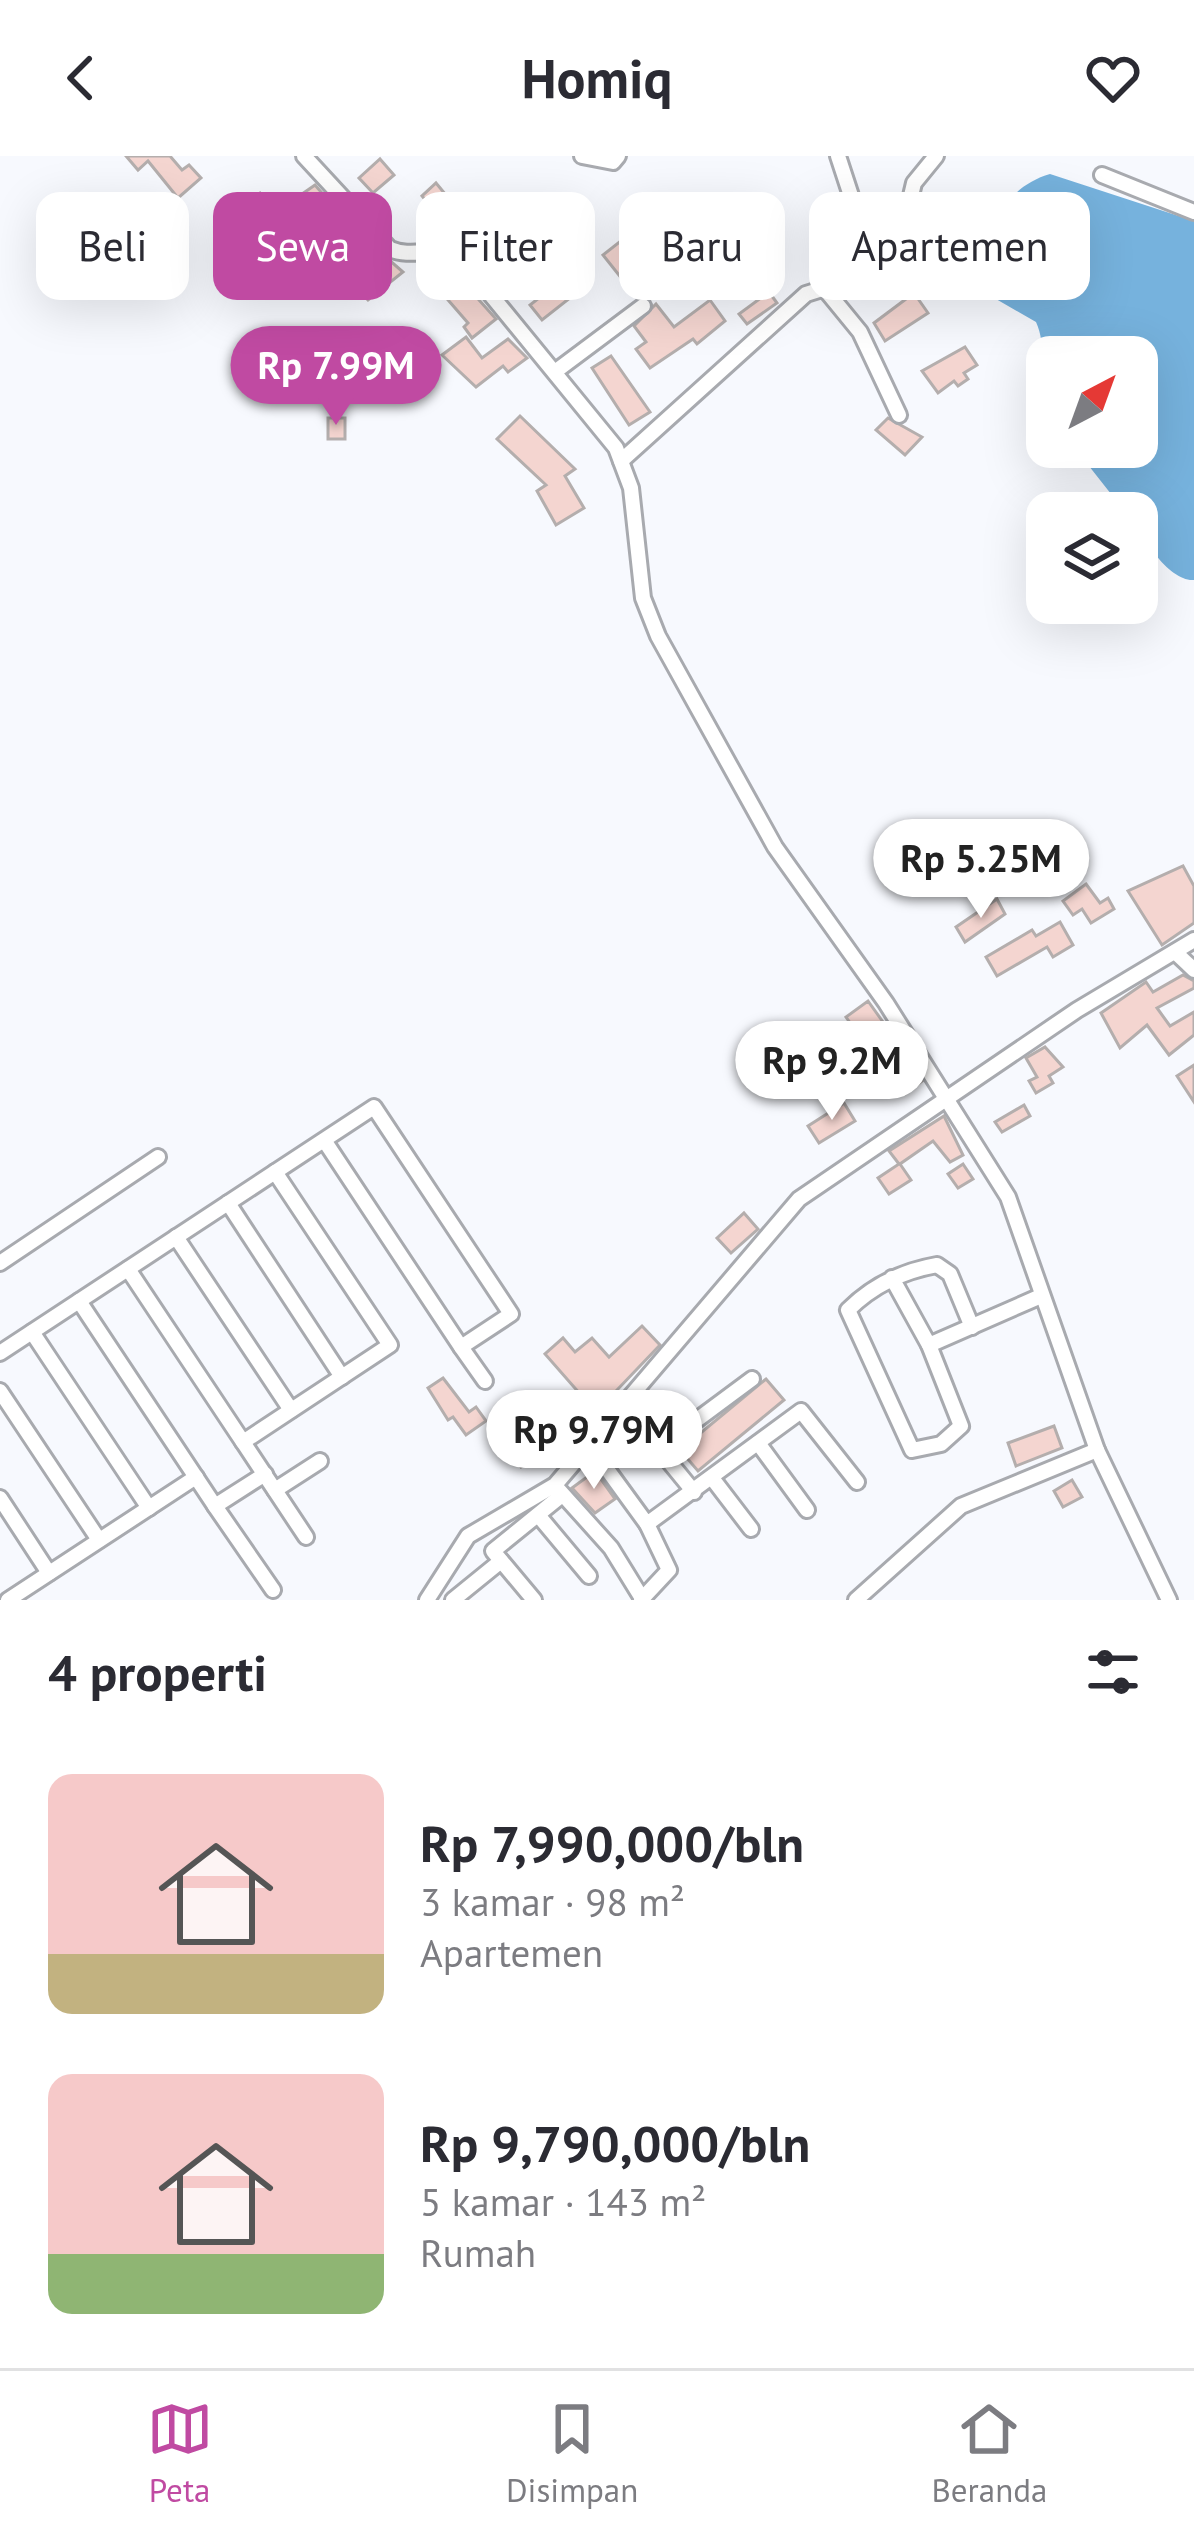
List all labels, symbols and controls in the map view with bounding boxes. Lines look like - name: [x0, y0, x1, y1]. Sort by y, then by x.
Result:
- text: Homiq: [521, 43, 673, 113]
- icon: back: [48, 45, 114, 111]
- icon: heart: [1080, 45, 1146, 111]
- chip: Beli: [36, 192, 189, 300]
- chip: Sewa: [213, 192, 392, 300]
- chip: Filter: [416, 192, 595, 300]
- chip: Baru: [619, 192, 785, 300]
- chip: Apartemen: [809, 192, 1090, 300]
- pin: Rp 7.99M: [212, 326, 460, 428]
- north arrow: [1026, 336, 1158, 468]
- map controls: [1026, 336, 1158, 624]
- text: Rp 7.99M: [258, 339, 414, 390]
- button: layers: [1026, 492, 1158, 624]
- pin: Rp 5.25M: [857, 819, 1105, 921]
- text: Rp 5.25M: [900, 832, 1062, 883]
- pin: Rp 9.2M: [721, 1021, 943, 1123]
- text: Rp 9.2M: [762, 1034, 902, 1085]
- pin: Rp 9.79M: [470, 1390, 718, 1492]
- text: Rp 9.79M: [513, 1403, 675, 1454]
- text: 4 properti: [48, 1639, 267, 1705]
- icon: filters: [1080, 1639, 1146, 1705]
- text: Rp 7,990,000/bln: [420, 1810, 804, 1876]
- icon: home: [144, 1822, 288, 1966]
- text: 3 kamar · 98 m²: [420, 1876, 685, 1927]
- text: Apartemen: [420, 1927, 603, 1978]
- text: Rp 9,790,000/bln: [420, 2110, 810, 2176]
- icon: home: [144, 2122, 288, 2266]
- text: 5 kamar · 143 m²: [420, 2176, 706, 2227]
- text: Rumah: [420, 2227, 536, 2278]
- tab: Peta: [147, 2396, 213, 2511]
- tab: Disimpan: [506, 2396, 638, 2511]
- tab: Beranda: [932, 2396, 1047, 2511]

